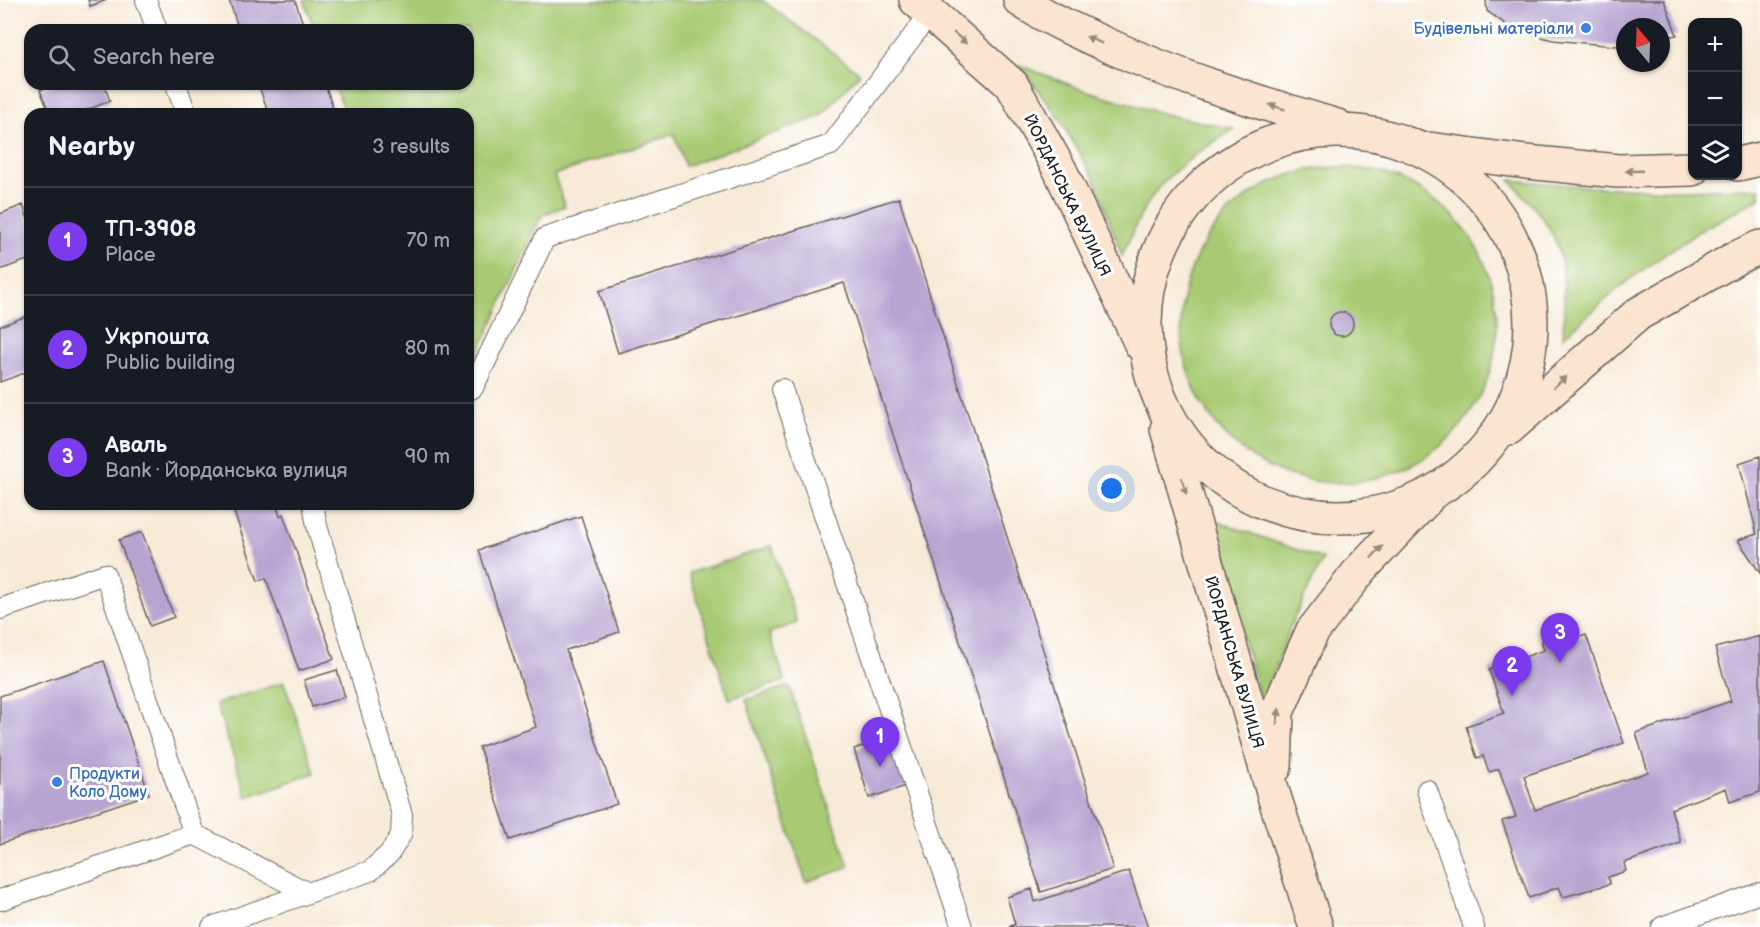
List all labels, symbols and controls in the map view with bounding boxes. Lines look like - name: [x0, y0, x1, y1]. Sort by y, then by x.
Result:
- north arrow: [1616, 18, 1670, 72]
- map controls: [1688, 18, 1742, 180]
- button: +: [1688, 18, 1742, 72]
- place label: Будівельні матеріали: [1413, 20, 1574, 39]
- marker: Будівельні матеріали: [1579, 21, 1593, 35]
- search box: [24, 24, 474, 90]
- one-way arrow: [952, 31, 967, 44]
- one-way arrow: [1086, 35, 1103, 44]
- icon: search: [45, 41, 78, 74]
- text: Search here: [93, 44, 215, 71]
- button: −: [1688, 72, 1742, 126]
- one-way arrow: [1268, 102, 1286, 111]
- street label: ЙОРДАНСЬКА ВУЛИЦЯ: [1019, 111, 1114, 280]
- button: layers: [1688, 126, 1742, 180]
- text: Nearby: [48, 132, 135, 163]
- text: 3 results: [372, 135, 450, 159]
- one-way arrow: [1625, 166, 1644, 175]
- text: ТП-3908: [105, 216, 196, 243]
- text: 1: [63, 229, 72, 253]
- text: 70 m: [406, 229, 450, 253]
- text: Place: [105, 243, 156, 267]
- text: Укрпошта: [105, 324, 209, 351]
- text: 2: [62, 337, 73, 361]
- text: 80 m: [405, 337, 450, 361]
- text: Public building: [105, 351, 235, 375]
- one-way arrow: [1552, 376, 1567, 389]
- text: Аваль: [105, 432, 167, 459]
- text: 3: [62, 445, 73, 469]
- text: 90 m: [405, 445, 450, 469]
- text: Bank · Йорданська вулиця: [105, 459, 348, 483]
- your location: [1097, 474, 1126, 503]
- one-way arrow: [1179, 477, 1189, 496]
- one-way arrow: [1370, 545, 1383, 560]
- street label: ЙОРДАНСЬКА ВУЛИЦЯ: [1200, 574, 1267, 751]
- pin: 3: [1540, 614, 1580, 663]
- pin: 2: [1492, 646, 1532, 696]
- one-way arrow: [1273, 707, 1282, 726]
- pin: 1: [860, 718, 900, 767]
- place label: Продукти Коло Дому: [69, 765, 147, 802]
- marker: Продукти Коло Дому: [50, 775, 64, 789]

